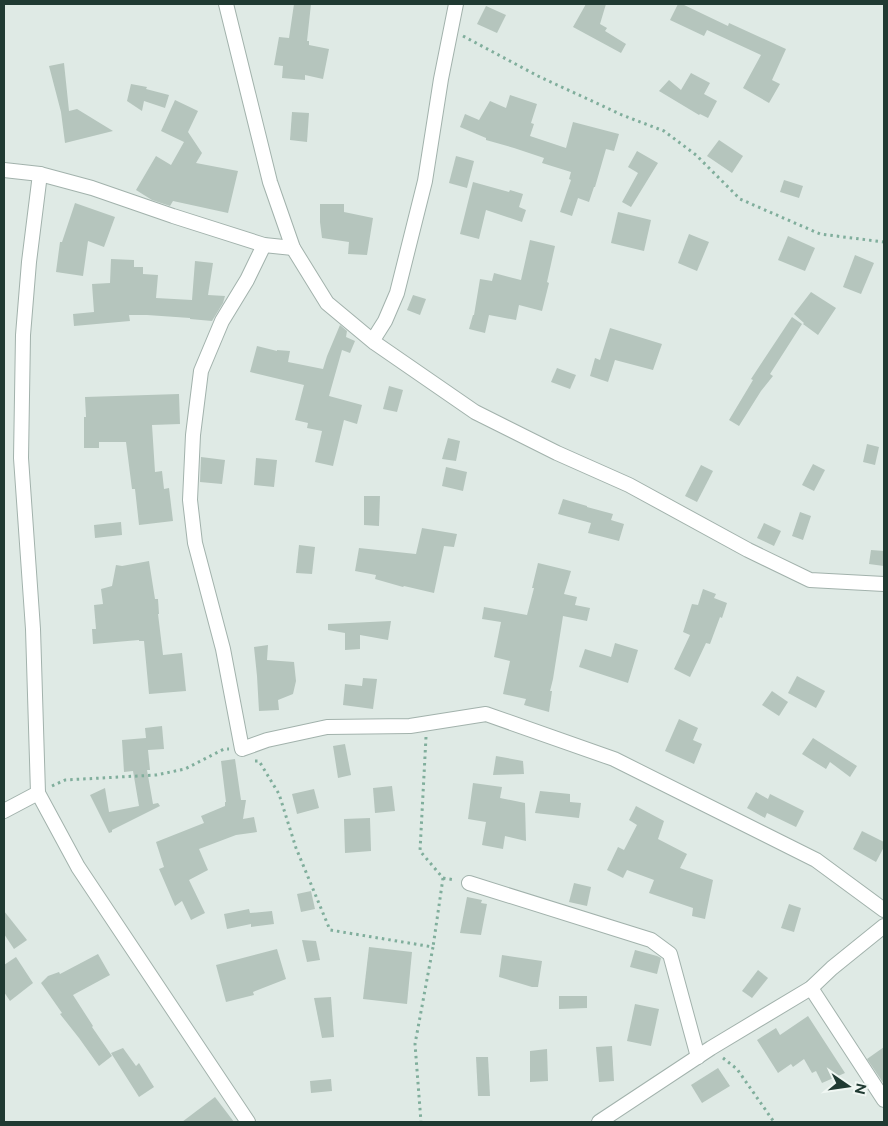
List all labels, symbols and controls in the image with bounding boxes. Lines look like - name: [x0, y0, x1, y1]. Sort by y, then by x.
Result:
- north arrow: [823, 1061, 873, 1111]
- text: N: [852, 1082, 870, 1096]

